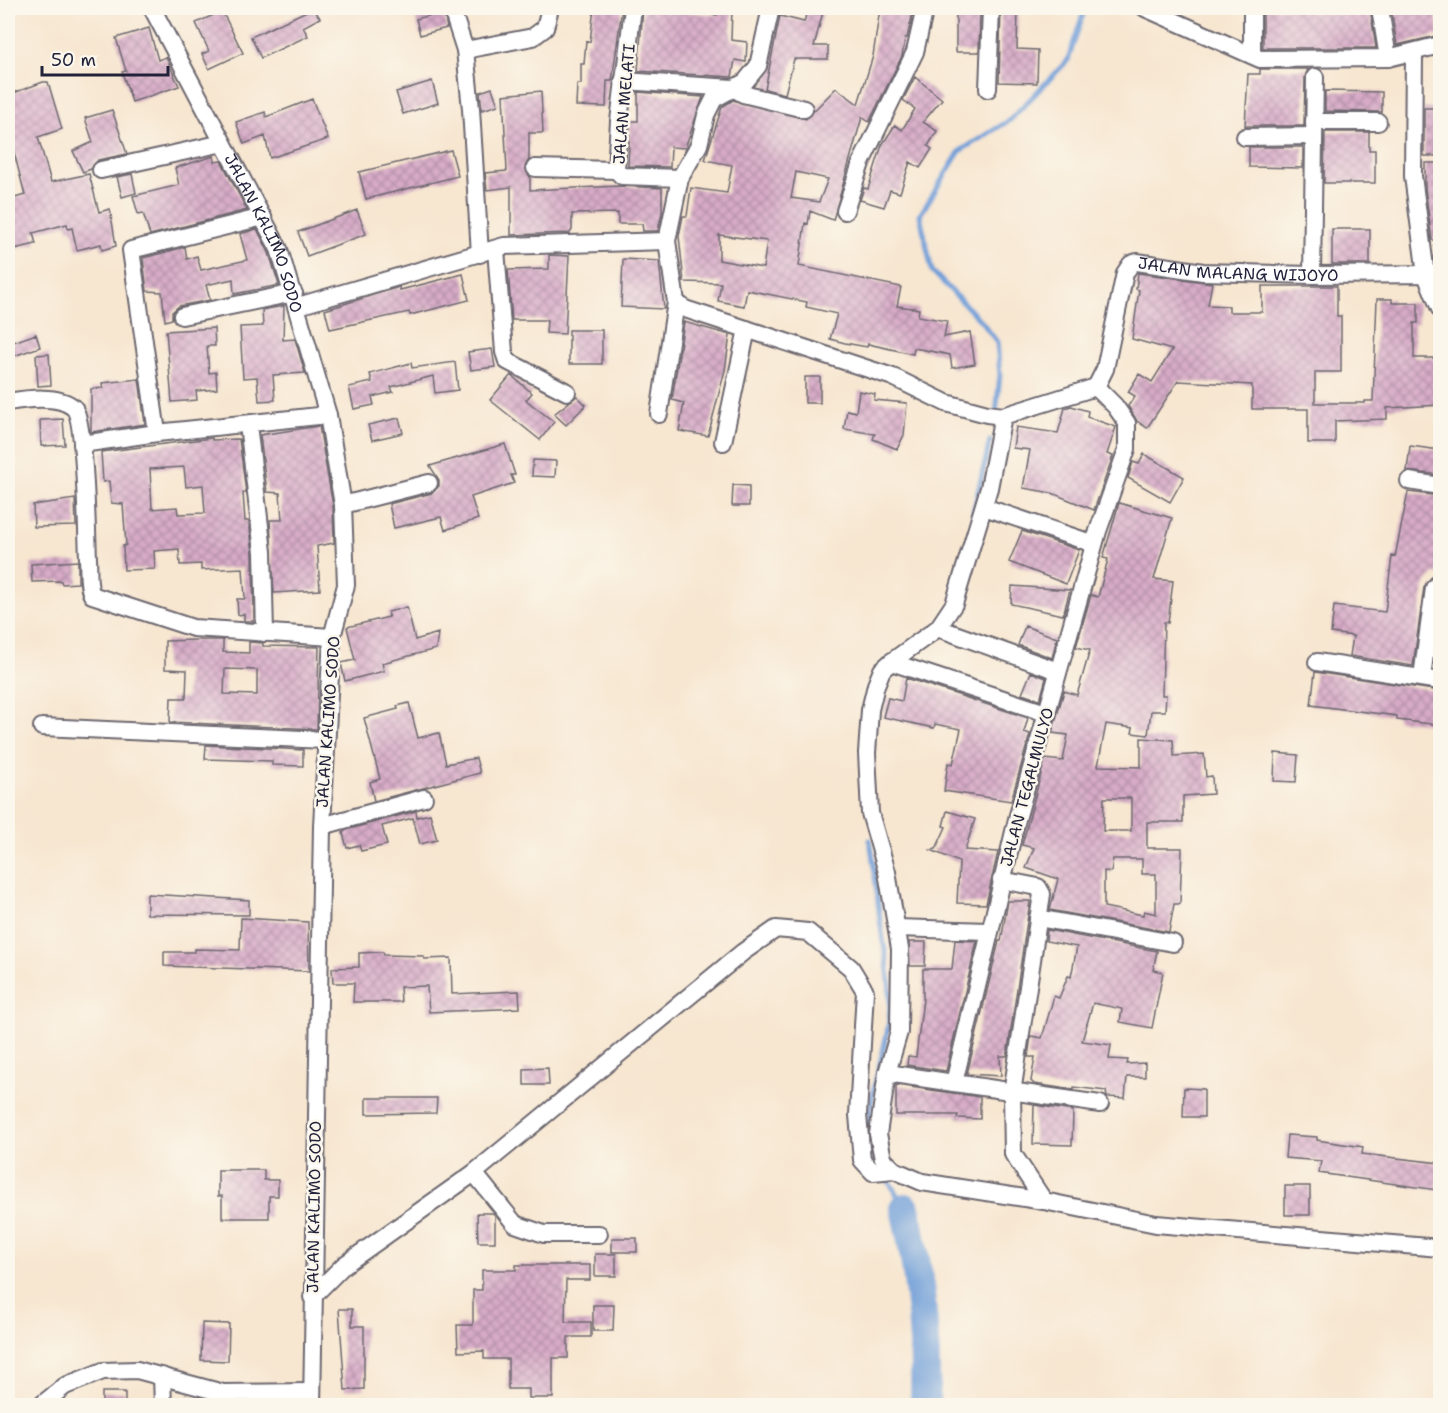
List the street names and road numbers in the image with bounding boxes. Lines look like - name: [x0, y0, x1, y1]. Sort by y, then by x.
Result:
- street label: JALAN MELATI: [608, 43, 640, 165]
- street label: JALAN KALIMO SODO: [220, 150, 308, 315]
- street label: JALAN MALANG WIJOYO: [1137, 252, 1338, 286]
- street label: JALAN KALIMO SODO: [312, 635, 344, 809]
- street label: JALAN TEGALMULYO: [996, 705, 1058, 869]
- street label: JALAN KALIMO SODO: [302, 1121, 326, 1293]

